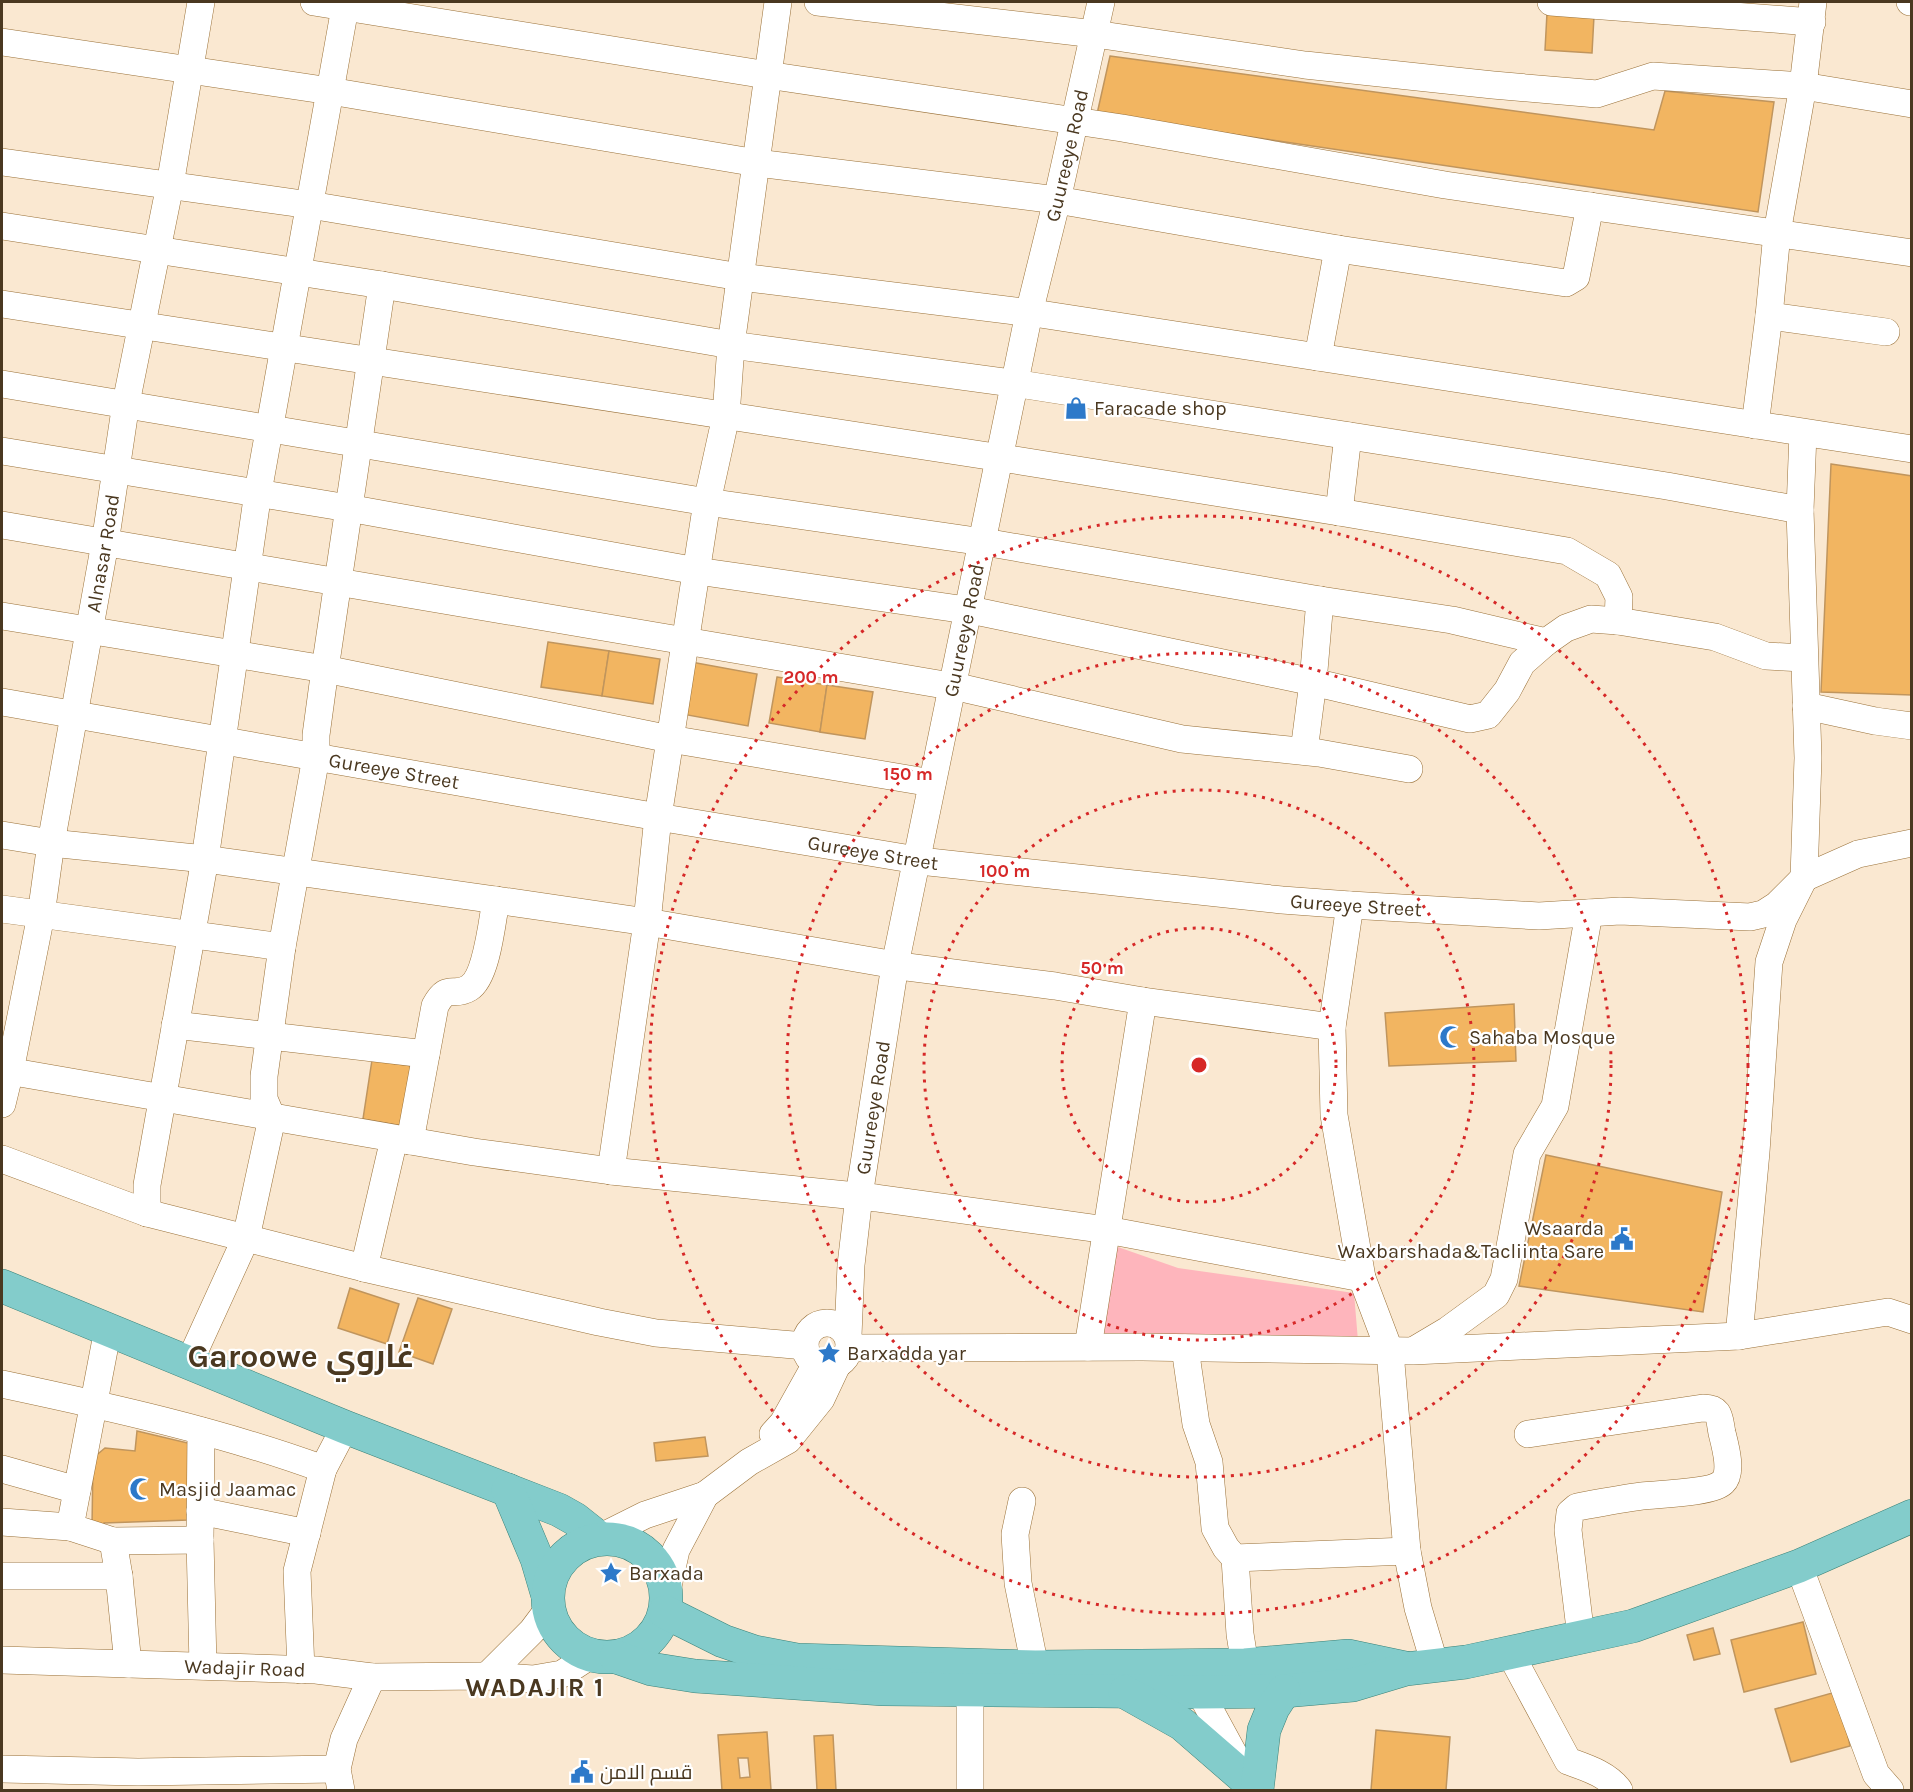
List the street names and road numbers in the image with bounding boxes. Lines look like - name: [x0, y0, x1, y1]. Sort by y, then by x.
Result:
- street label: Guureeye Road: [1041, 87, 1093, 224]
- street label: Alnasar Road: [82, 493, 124, 614]
- street label: Guureeye Road: [939, 562, 989, 699]
- street label: Gureeye Street: [327, 748, 461, 794]
- street label: Gureeye Street: [806, 831, 940, 875]
- street label: Gureeye Street: [1289, 890, 1423, 921]
- street label: Guureeye Road: [851, 1039, 895, 1176]
- street label: Wadajir Road: [184, 1655, 306, 1682]

